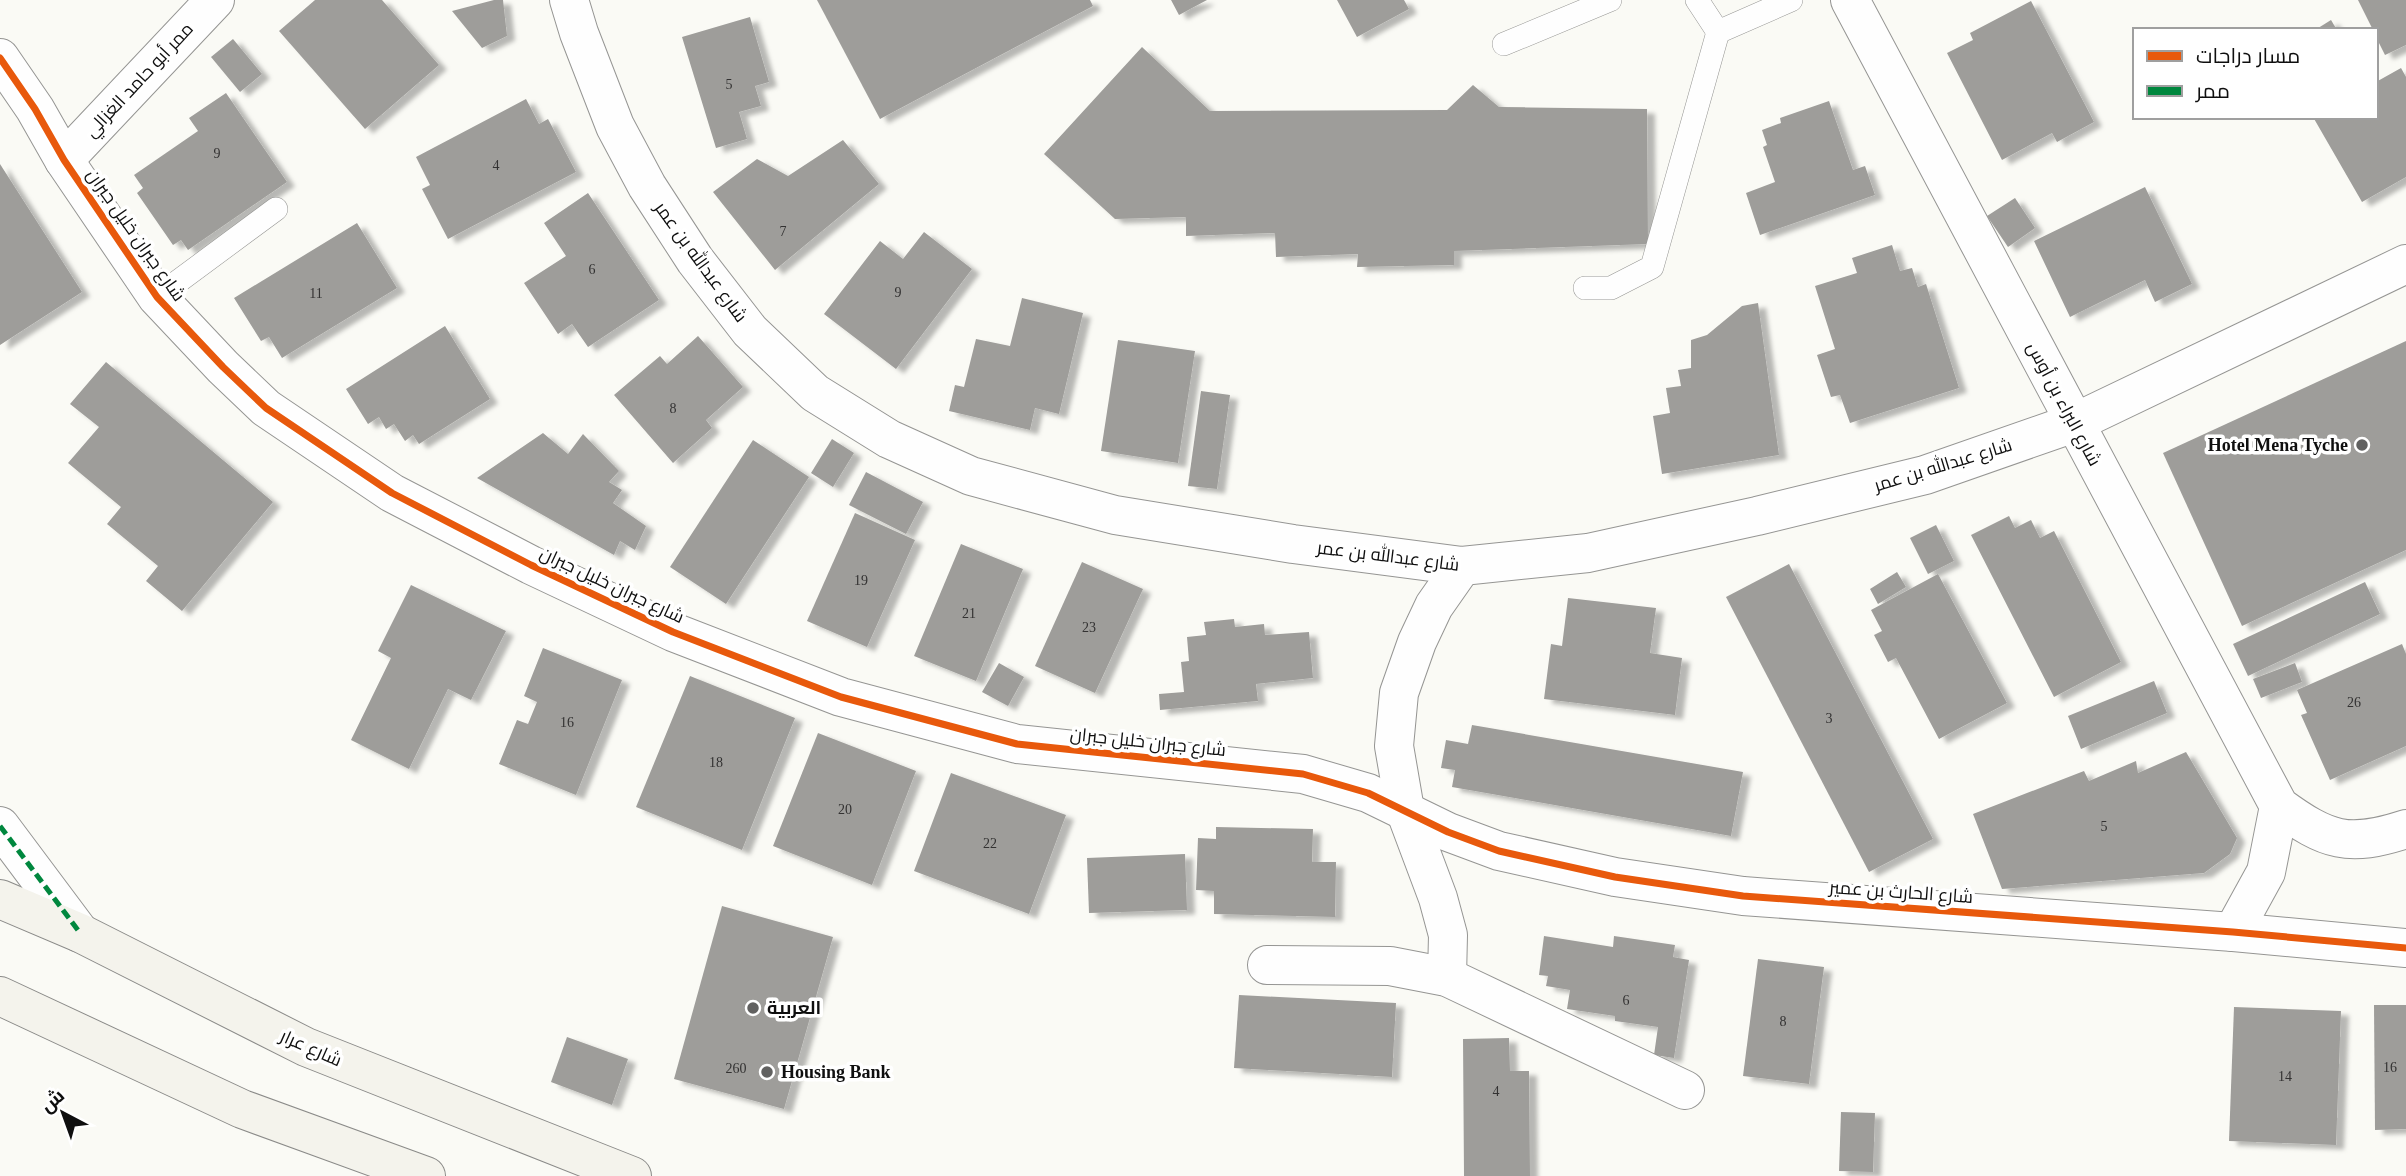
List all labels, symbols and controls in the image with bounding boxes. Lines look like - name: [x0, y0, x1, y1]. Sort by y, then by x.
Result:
- street label: ممر أبو حامد الغزالي: [80, 18, 200, 144]
- legend: [2133, 28, 2378, 119]
- text: مسار دراجات: [2196, 44, 2300, 68]
- house number: 5: [726, 77, 733, 92]
- text: ممر: [2195, 79, 2230, 103]
- house number: 9: [214, 146, 221, 161]
- house number: 4: [493, 158, 500, 173]
- street label: شارع جبران خليل جبران: [81, 165, 189, 306]
- street label: شارع عبدالله بن عمر: [649, 196, 753, 327]
- house number: 7: [780, 224, 787, 239]
- house number: 6: [589, 262, 596, 277]
- house number: 9: [895, 285, 902, 300]
- house number: 11: [309, 286, 323, 301]
- street label: شارع البراء بن أوس: [2021, 338, 2106, 470]
- house number: 8: [670, 401, 677, 416]
- street label: شارع عبدالله بن عمر: [1870, 433, 2015, 498]
- place label: Hotel Mena Tyche: [2208, 435, 2348, 455]
- marker: Hotel Mena Tyche: [2354, 437, 2370, 453]
- street label: شارع عبدالله بن عمر: [1314, 535, 1461, 577]
- street label: شارع جبران خليل جبران: [536, 543, 687, 629]
- house number: 19: [854, 573, 868, 588]
- house number: 21: [962, 606, 976, 621]
- house number: 23: [1082, 620, 1096, 635]
- house number: 26: [2347, 695, 2361, 710]
- house number: 3: [1826, 711, 1833, 726]
- house number: 16: [560, 715, 574, 730]
- street label: شارع جبران خليل جبران: [1069, 724, 1227, 762]
- house number: 18: [709, 755, 723, 770]
- house number: 20: [838, 802, 852, 817]
- house number: 5: [2101, 819, 2108, 834]
- house number: 22: [983, 836, 997, 851]
- street label: شارع الحارث بن عمير: [1827, 877, 1974, 909]
- house number: 6: [1623, 993, 1630, 1008]
- place label: العربية: [767, 998, 821, 1019]
- marker: العربية: [745, 1000, 761, 1016]
- house number: 8: [1780, 1014, 1787, 1029]
- street label: شارع عرار: [276, 1025, 345, 1072]
- house number: 16: [2383, 1060, 2397, 1075]
- house number: 260: [726, 1061, 747, 1076]
- place label: Housing Bank: [781, 1062, 891, 1082]
- marker: Housing Bank: [759, 1064, 775, 1080]
- house number: 14: [2278, 1069, 2292, 1084]
- north arrow: [28, 1078, 98, 1148]
- house number: 4: [1493, 1084, 1500, 1099]
- text: ش: [36, 1085, 69, 1117]

